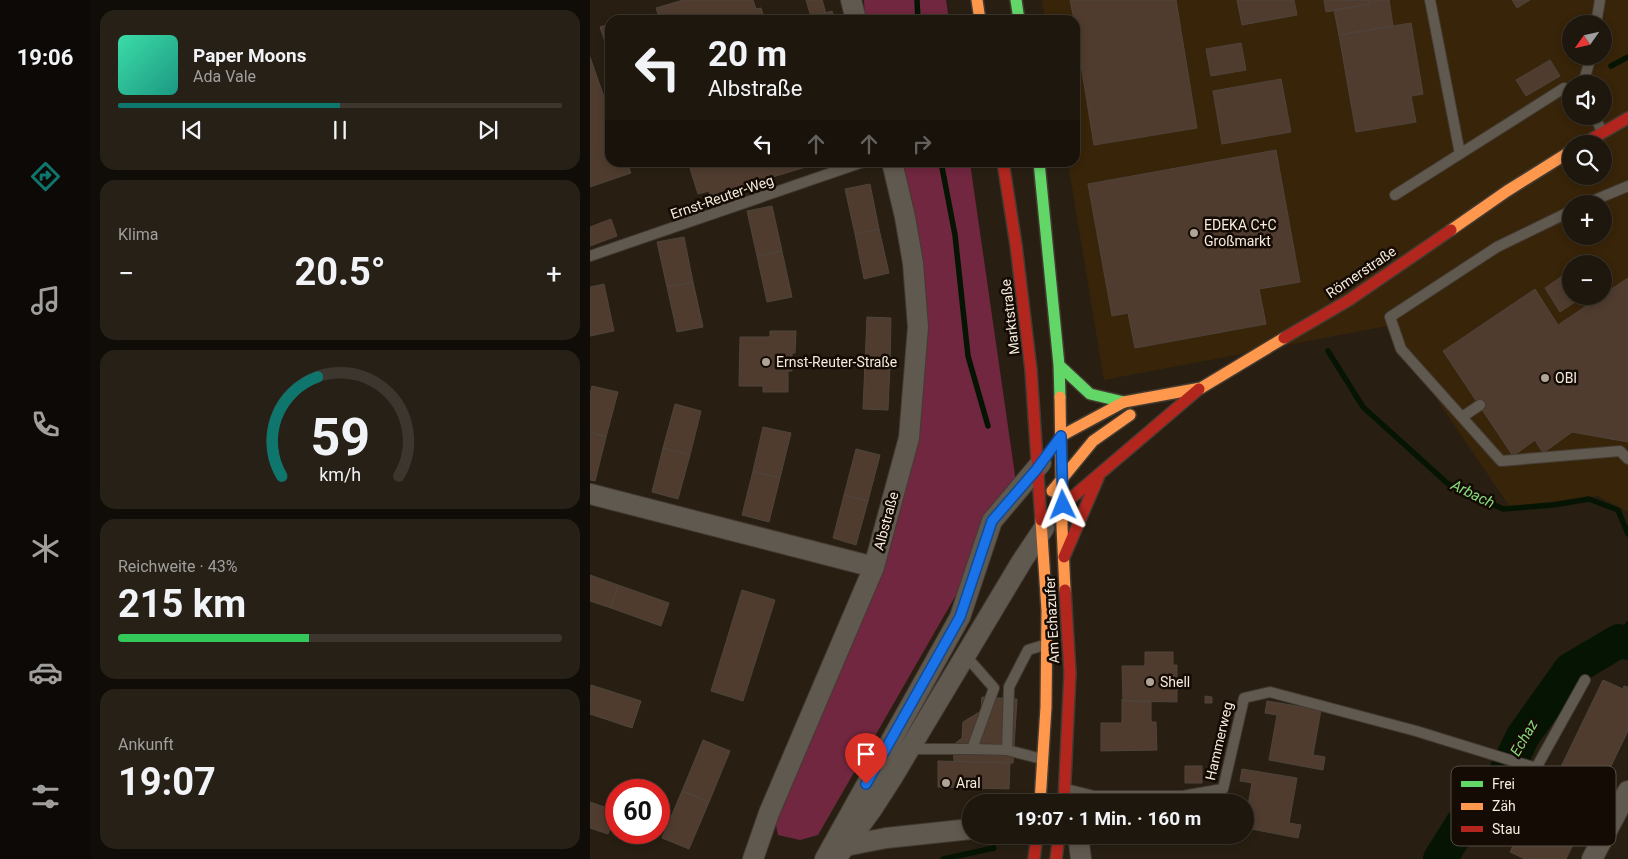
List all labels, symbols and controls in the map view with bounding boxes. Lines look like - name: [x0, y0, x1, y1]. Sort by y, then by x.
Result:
- north arrow: [1562, 15, 1612, 65]
- map controls: [1562, 15, 1612, 305]
- text: 20 m: [708, 34, 787, 75]
- icon: left: [625, 35, 690, 100]
- text: Paper Moons: [193, 44, 306, 67]
- text: 19:06: [17, 45, 73, 70]
- text: Ada Vale: [193, 67, 256, 86]
- button: sound: [1562, 75, 1612, 125]
- text: Albstraße: [708, 76, 802, 101]
- icon: previous: [178, 116, 206, 144]
- icon: pause: [326, 116, 354, 144]
- icon: next: [474, 116, 502, 144]
- icon: left: [749, 130, 777, 158]
- icon: ahead: [802, 130, 830, 158]
- icon: ahead: [855, 130, 883, 158]
- icon: right: [908, 130, 936, 158]
- button: search: [1562, 135, 1612, 185]
- icon: directions: [28, 159, 63, 194]
- street label: Ernst-Reuter-Weg: [668, 172, 776, 222]
- button: +: [1562, 195, 1612, 245]
- place label: EDEKA C+C Großmarkt: [1204, 217, 1277, 249]
- text: Klima: [118, 225, 159, 244]
- marker: EDEKA C+C Großmarkt: [1188, 227, 1200, 239]
- street label: Römerstraße: [1323, 243, 1399, 301]
- text: 20.5°: [294, 250, 386, 294]
- button: −: [1562, 255, 1612, 305]
- text: −: [118, 257, 134, 290]
- text: +: [546, 257, 562, 290]
- street label: Marktstraße: [997, 278, 1023, 356]
- icon: music: [28, 283, 63, 318]
- place label: Ernst-Reuter-Straße: [776, 354, 897, 370]
- marker: Ernst-Reuter-Straße: [760, 356, 772, 368]
- place label: OBI: [1555, 370, 1577, 386]
- marker: OBI: [1539, 372, 1551, 384]
- icon: phone: [28, 407, 63, 442]
- text: 59: [310, 407, 370, 468]
- text: km/h: [319, 464, 361, 485]
- water label: Arbach: [1447, 475, 1498, 512]
- position arrow: [1036, 478, 1088, 530]
- street label: Albstraße: [871, 490, 901, 552]
- icon: climate: [28, 531, 63, 566]
- text: Reichweite · 43%: [118, 557, 237, 576]
- street label: Am Echazufer: [1042, 576, 1062, 664]
- text: 215 km: [118, 582, 246, 626]
- icon: car: [28, 655, 63, 690]
- place label: Shell: [1160, 674, 1190, 690]
- marker: Shell: [1144, 676, 1156, 688]
- street label: Hammerweg: [1202, 700, 1236, 782]
- water label: Echaz: [1506, 716, 1542, 759]
- pin: [845, 733, 887, 784]
- text: Ankunft: [118, 735, 174, 754]
- icon: arrive: [852, 740, 880, 768]
- text: 19:07: [118, 760, 216, 804]
- legend: [1451, 766, 1616, 846]
- place label: Aral: [956, 775, 981, 791]
- text: Frei: [1492, 776, 1515, 792]
- marker: Aral: [940, 777, 952, 789]
- icon: filters: [28, 779, 63, 814]
- speed limit sign: 60: [605, 779, 670, 844]
- text: Zäh: [1492, 798, 1516, 814]
- text: 19:07 · 1 Min. · 160 m: [1015, 807, 1201, 830]
- text: Stau: [1492, 821, 1520, 837]

